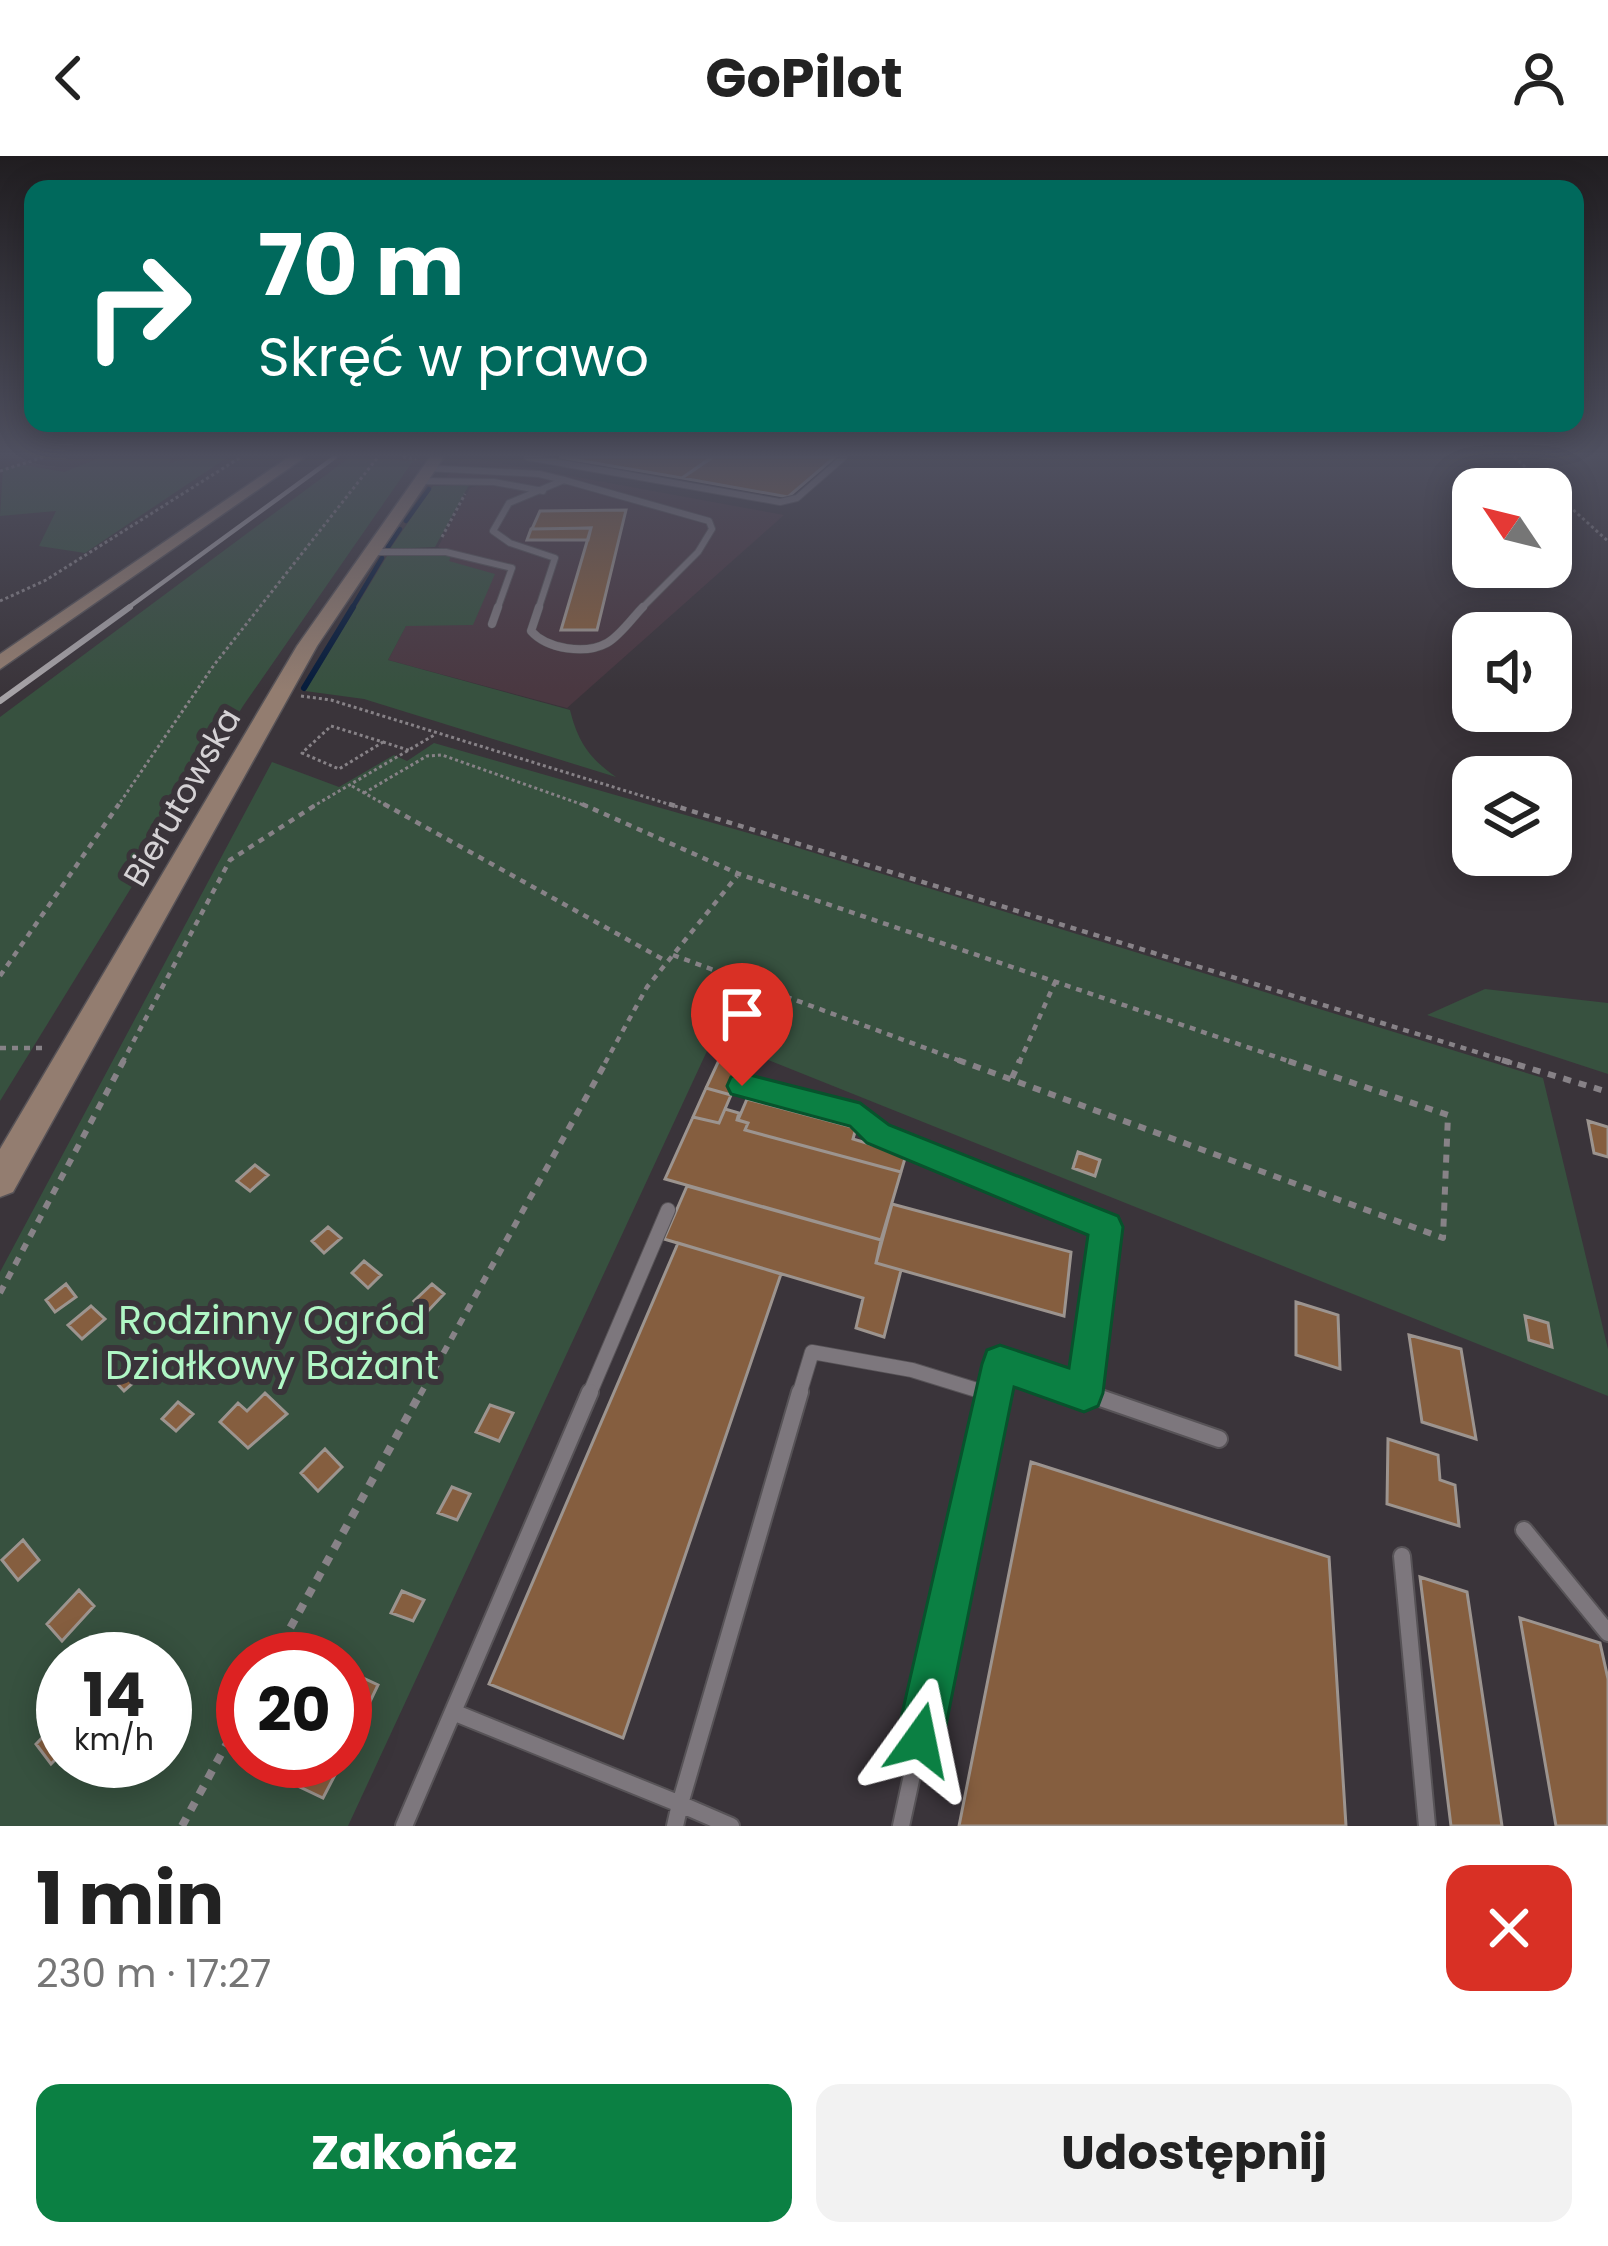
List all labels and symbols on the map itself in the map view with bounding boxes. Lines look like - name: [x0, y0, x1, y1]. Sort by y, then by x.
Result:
- north arrow: [1452, 468, 1572, 588]
- street label: Bierutowska: [112, 699, 252, 895]
- pin: [691, 963, 793, 1086]
- park label: Rodzinny Ogród Działkowy Bażant: [105, 1293, 439, 1393]
- speed limit sign: 20: [216, 1632, 372, 1788]
- position arrow: [857, 1677, 983, 1803]

